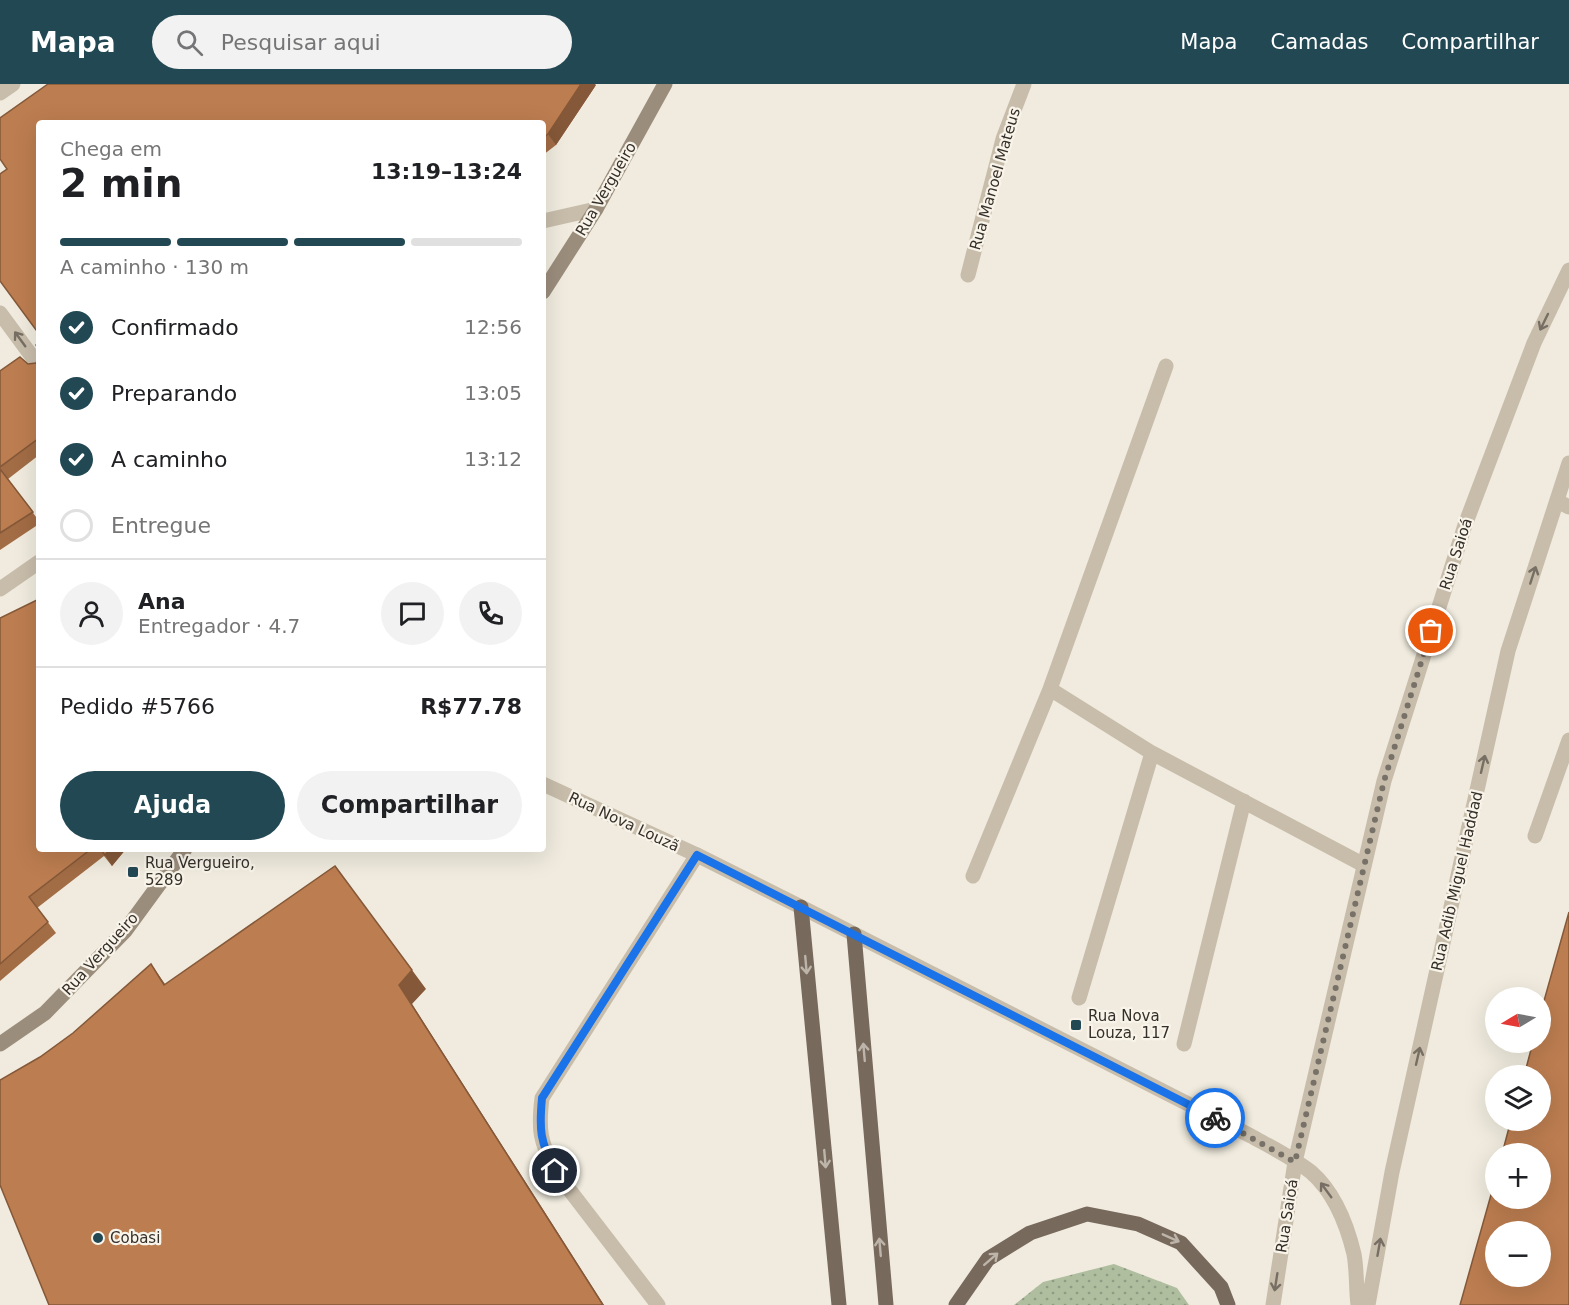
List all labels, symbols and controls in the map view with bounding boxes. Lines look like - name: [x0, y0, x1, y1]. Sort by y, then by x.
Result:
- search box: [152, 15, 572, 69]
- text: Mapa: [30, 26, 116, 59]
- icon: search: [173, 26, 206, 59]
- text: Pesquisar aqui: [221, 30, 381, 55]
- text: Mapa: [1180, 30, 1237, 54]
- text: Camadas: [1270, 30, 1368, 54]
- text: Compartilhar: [1401, 30, 1539, 54]
- street label: Rua Manoel Mateus: [966, 106, 1024, 252]
- text: Chega em: [60, 137, 162, 161]
- street label: Rua Vergueiro: [572, 139, 640, 239]
- text: 13:19–13:24: [371, 159, 522, 184]
- text: 2 min: [60, 161, 182, 206]
- text: A caminho · 130 m: [60, 255, 249, 279]
- icon: check: [60, 311, 93, 344]
- one-way arrow: [1537, 313, 1549, 331]
- text: Confirmado: [111, 315, 239, 340]
- text: 12:56: [464, 315, 522, 339]
- one-way arrow: [13, 332, 26, 348]
- icon: check: [60, 377, 93, 410]
- text: Preparando: [111, 381, 237, 406]
- text: 13:05: [464, 381, 522, 405]
- icon: check: [60, 443, 93, 476]
- text: A caminho: [111, 447, 228, 472]
- text: 13:12: [464, 447, 522, 471]
- text: Entregue: [111, 513, 211, 538]
- street label: Rua Saioá: [1436, 516, 1476, 592]
- one-way arrow: [1528, 566, 1539, 585]
- button: person: [60, 582, 123, 645]
- button: chat: [381, 582, 444, 645]
- button: phone: [459, 582, 522, 645]
- text: Ana: [138, 589, 186, 614]
- pin: [1405, 605, 1456, 656]
- text: Entregador · 4.7: [138, 614, 300, 638]
- icon: bag: [1414, 614, 1447, 647]
- text: Pedido #5766: [60, 694, 215, 719]
- text: R$77.78: [420, 694, 522, 719]
- one-way arrow: [1478, 754, 1489, 774]
- button: Ajuda: [60, 771, 285, 840]
- button: Compartilhar: [297, 771, 522, 840]
- street label: Rua Nova Louzã: [566, 788, 682, 856]
- street label: Rua Adib Miguel Haddad: [1428, 789, 1486, 973]
- place label: Rua Vergueiro, 5289: [145, 854, 255, 889]
- marker: Rua Vergueiro, 5289: [126, 865, 140, 879]
- street label: Rua Vergueiro: [58, 909, 142, 999]
- one-way arrow: [801, 955, 812, 975]
- north arrow: [1485, 987, 1551, 1053]
- map controls: [1485, 987, 1551, 1287]
- place label: Rua Nova Louza, 117: [1088, 1007, 1170, 1042]
- marker: Rua Nova Louza, 117: [1069, 1018, 1083, 1032]
- one-way arrow: [858, 1043, 869, 1063]
- one-way arrow: [1413, 1047, 1424, 1067]
- button: layers: [1485, 1065, 1551, 1131]
- courier: [1185, 1088, 1245, 1148]
- icon: bike: [1199, 1102, 1232, 1135]
- button: +: [1485, 1143, 1551, 1209]
- pin: [529, 1145, 580, 1196]
- one-way arrow: [820, 1149, 831, 1169]
- icon: home: [538, 1154, 571, 1187]
- street label: Rua Saioá: [1272, 1178, 1302, 1254]
- one-way arrow: [1320, 1182, 1333, 1198]
- button: −: [1485, 1221, 1551, 1287]
- place label: Cobasi: [110, 1229, 160, 1247]
- marker: Cobasi: [91, 1231, 105, 1245]
- one-way arrow: [1162, 1234, 1180, 1245]
- one-way arrow: [874, 1237, 885, 1257]
- one-way arrow: [1373, 1238, 1384, 1258]
- one-way arrow: [983, 1252, 999, 1265]
- one-way arrow: [1271, 1272, 1282, 1291]

